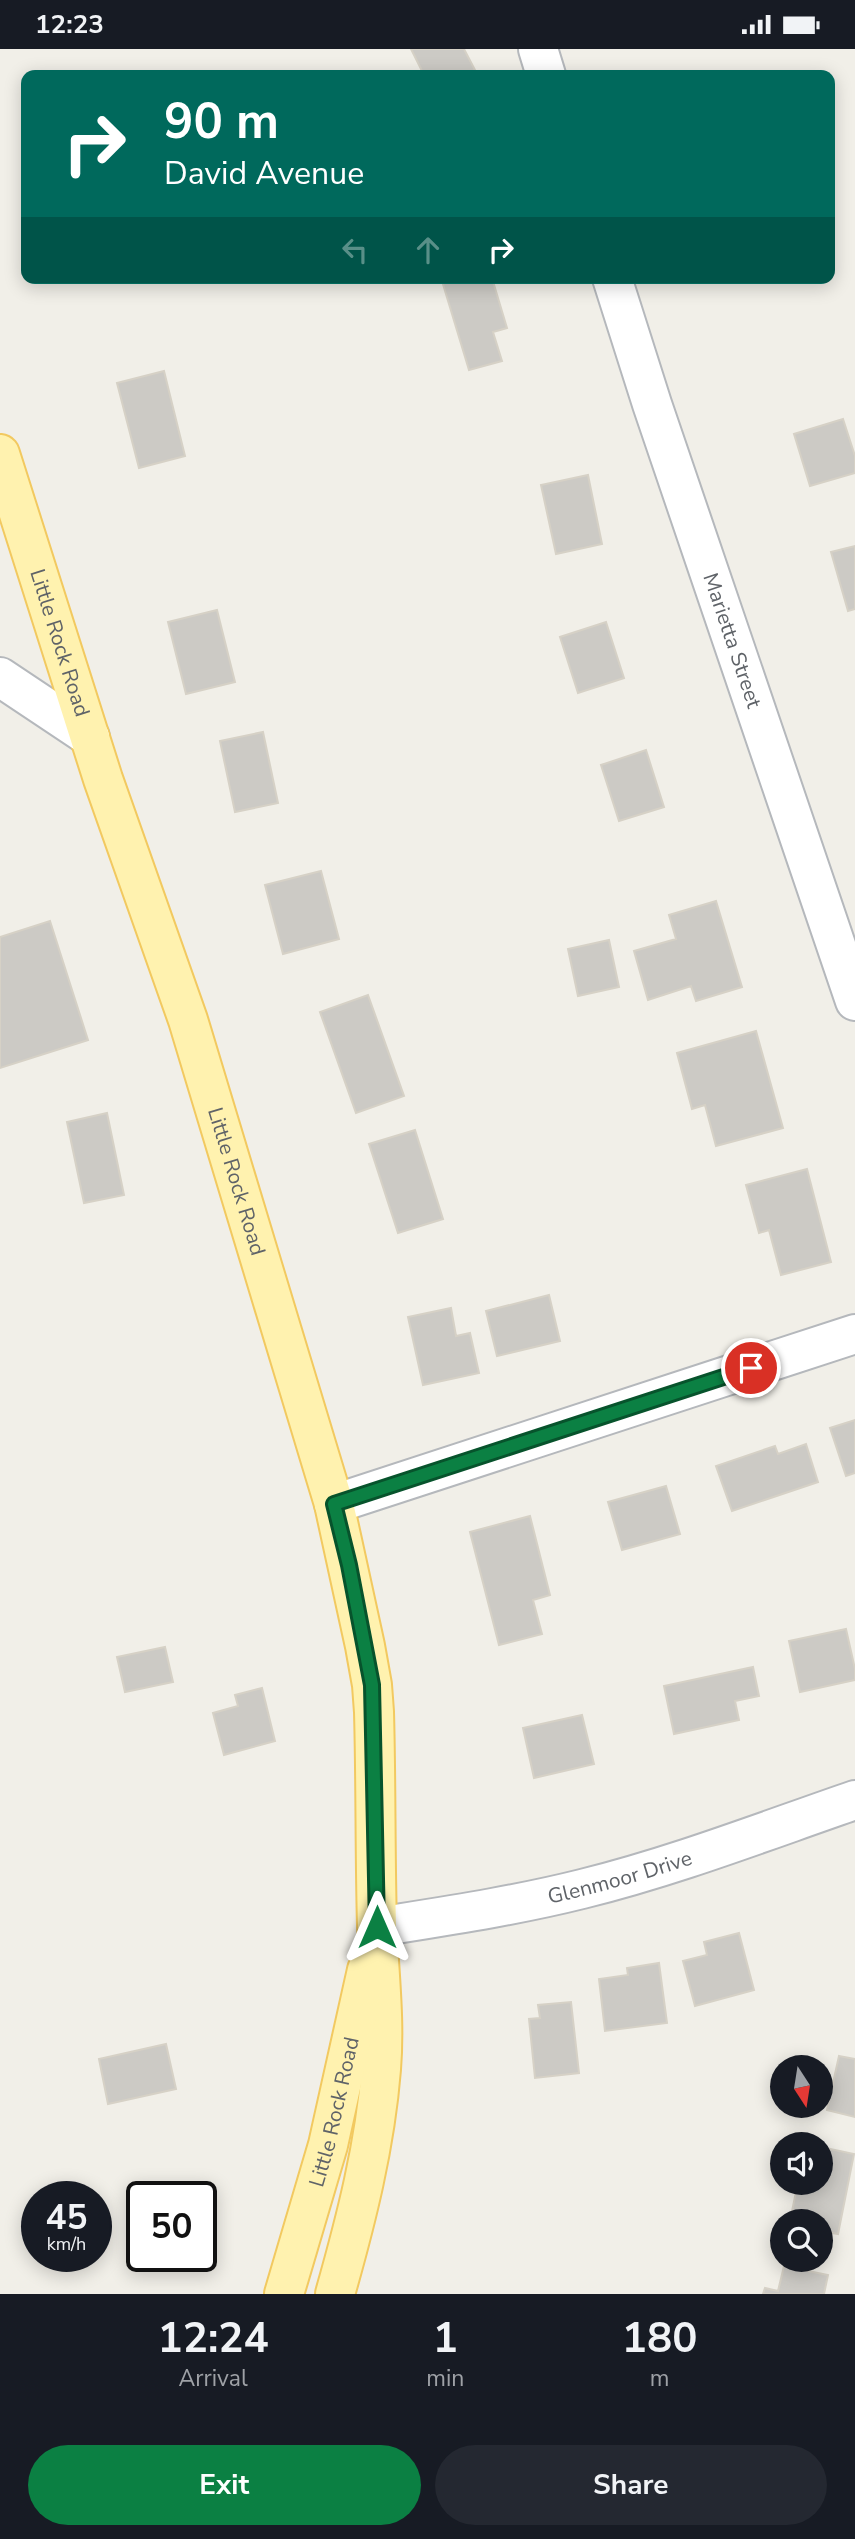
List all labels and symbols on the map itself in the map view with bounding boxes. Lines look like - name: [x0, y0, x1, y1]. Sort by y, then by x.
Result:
- street label: Little Rock Road: [23, 565, 96, 720]
- street label: Marietta Street: [696, 569, 769, 712]
- street label: Little Rock Road: [201, 1104, 272, 1259]
- pin: [721, 1338, 781, 1398]
- street label: Glenmoor Drive: [545, 1844, 696, 1911]
- position arrow: [340, 1890, 414, 1964]
- street label: Little Rock Road: [302, 2034, 366, 2190]
- north arrow: [770, 2055, 833, 2117]
- speed limit sign: 50: [126, 2181, 217, 2272]

